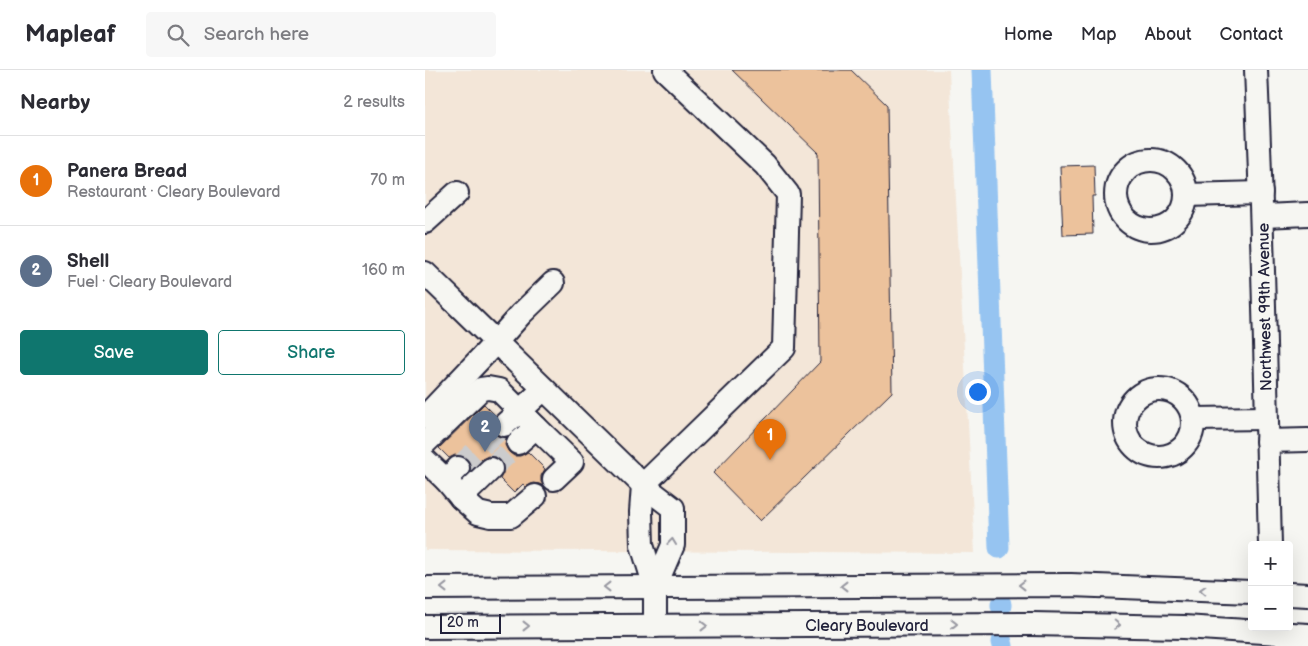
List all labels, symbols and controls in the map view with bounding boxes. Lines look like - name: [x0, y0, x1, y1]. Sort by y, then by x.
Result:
- search box: [146, 12, 496, 57]
- text: Mapleaf: [25, 20, 116, 49]
- icon: search: [164, 21, 192, 49]
- text: Search here: [204, 23, 309, 46]
- text: Home: [1004, 24, 1053, 45]
- text: Map: [1081, 24, 1117, 45]
- text: About: [1145, 24, 1192, 45]
- text: Contact: [1220, 24, 1283, 45]
- text: Nearby: [20, 90, 90, 115]
- text: 2 results: [343, 93, 405, 112]
- text: Panera Bread: [67, 160, 187, 183]
- text: 1: [33, 171, 39, 190]
- text: 70 m: [370, 171, 405, 190]
- text: Restaurant · Cleary Boulevard: [67, 183, 280, 202]
- street label: Northwest 99th Avenue: [1255, 222, 1276, 391]
- text: Shell: [67, 250, 109, 273]
- text: 2: [31, 261, 41, 280]
- text: 160 m: [362, 261, 405, 280]
- text: Fuel · Cleary Boulevard: [67, 273, 232, 292]
- button: Save: [20, 330, 208, 375]
- button: Share: [218, 330, 405, 375]
- your location: [965, 379, 991, 405]
- pin: 2: [469, 411, 501, 452]
- pin: 1: [754, 419, 786, 460]
- one-way arrow: [666, 537, 677, 545]
- map controls: [1248, 541, 1293, 631]
- button: +: [1248, 541, 1293, 586]
- one-way arrow: [1018, 580, 1026, 590]
- one-way arrow: [840, 581, 848, 591]
- one-way arrow: [602, 582, 610, 592]
- one-way arrow: [440, 583, 448, 593]
- one-way arrow: [1199, 584, 1207, 595]
- button: −: [1248, 586, 1293, 631]
- scale bar: [440, 611, 501, 634]
- text: 20 m: [447, 614, 479, 631]
- street label: Cleary Boulevard: [805, 617, 929, 636]
- one-way arrow: [950, 619, 958, 629]
- one-way arrow: [700, 620, 708, 631]
- one-way arrow: [1113, 620, 1121, 631]
- one-way arrow: [522, 621, 530, 631]

